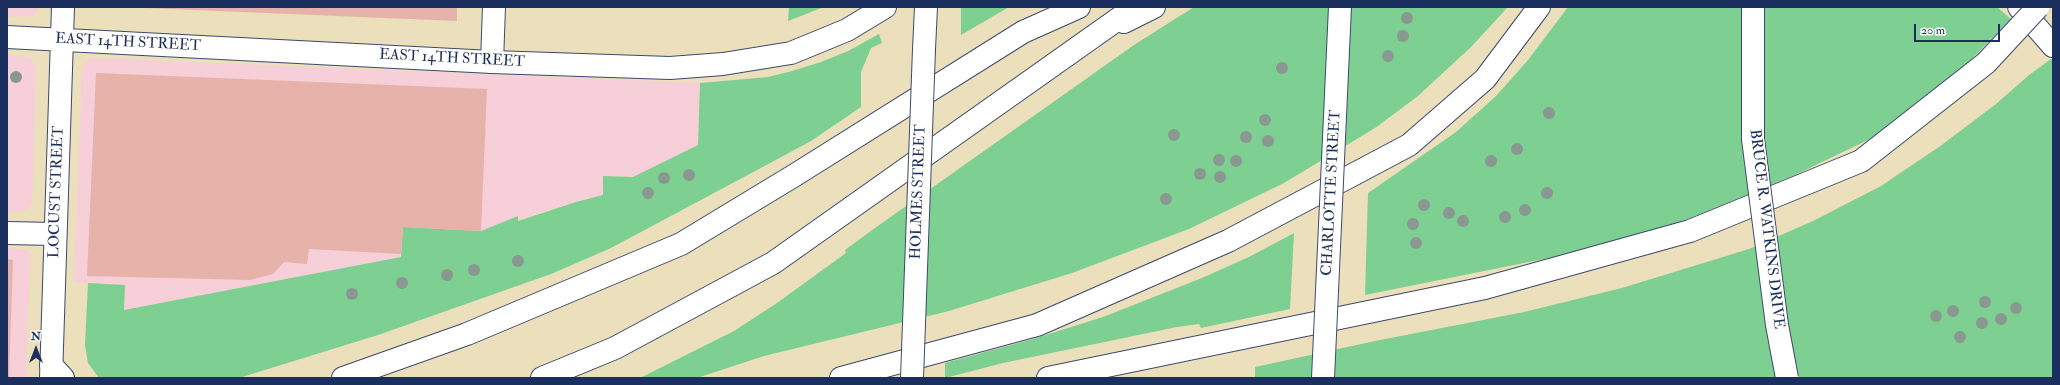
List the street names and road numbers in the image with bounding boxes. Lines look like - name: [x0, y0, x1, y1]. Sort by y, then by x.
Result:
- street label: EAST 14TH STREET: [55, 30, 201, 56]
- street label: EAST 14TH STREET: [379, 46, 525, 72]
- street label: CHARLOTTE STREET: [1319, 110, 1345, 276]
- street label: HOLMES STREET: [908, 124, 930, 260]
- street label: LOCUST STREET: [46, 126, 68, 258]
- street label: BRUCE R. WATKINS DRIVE: [1745, 128, 1787, 330]

